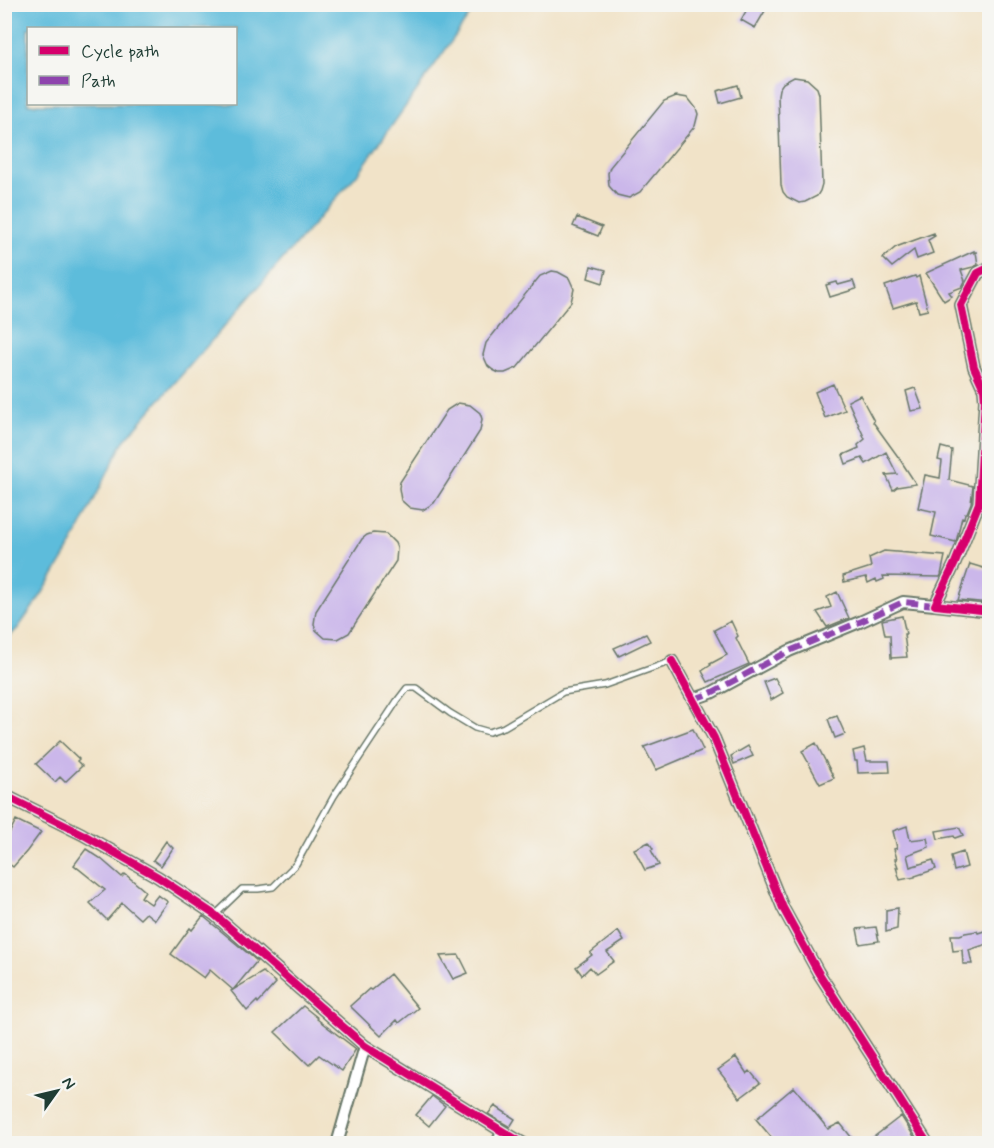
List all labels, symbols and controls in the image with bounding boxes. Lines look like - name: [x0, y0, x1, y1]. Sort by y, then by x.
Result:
- legend: [27, 27, 237, 105]
- text: Cycle path: [81, 40, 159, 64]
- text: Path: [81, 70, 116, 94]
- north arrow: [27, 1061, 87, 1121]
- text: N: [57, 1073, 80, 1094]

